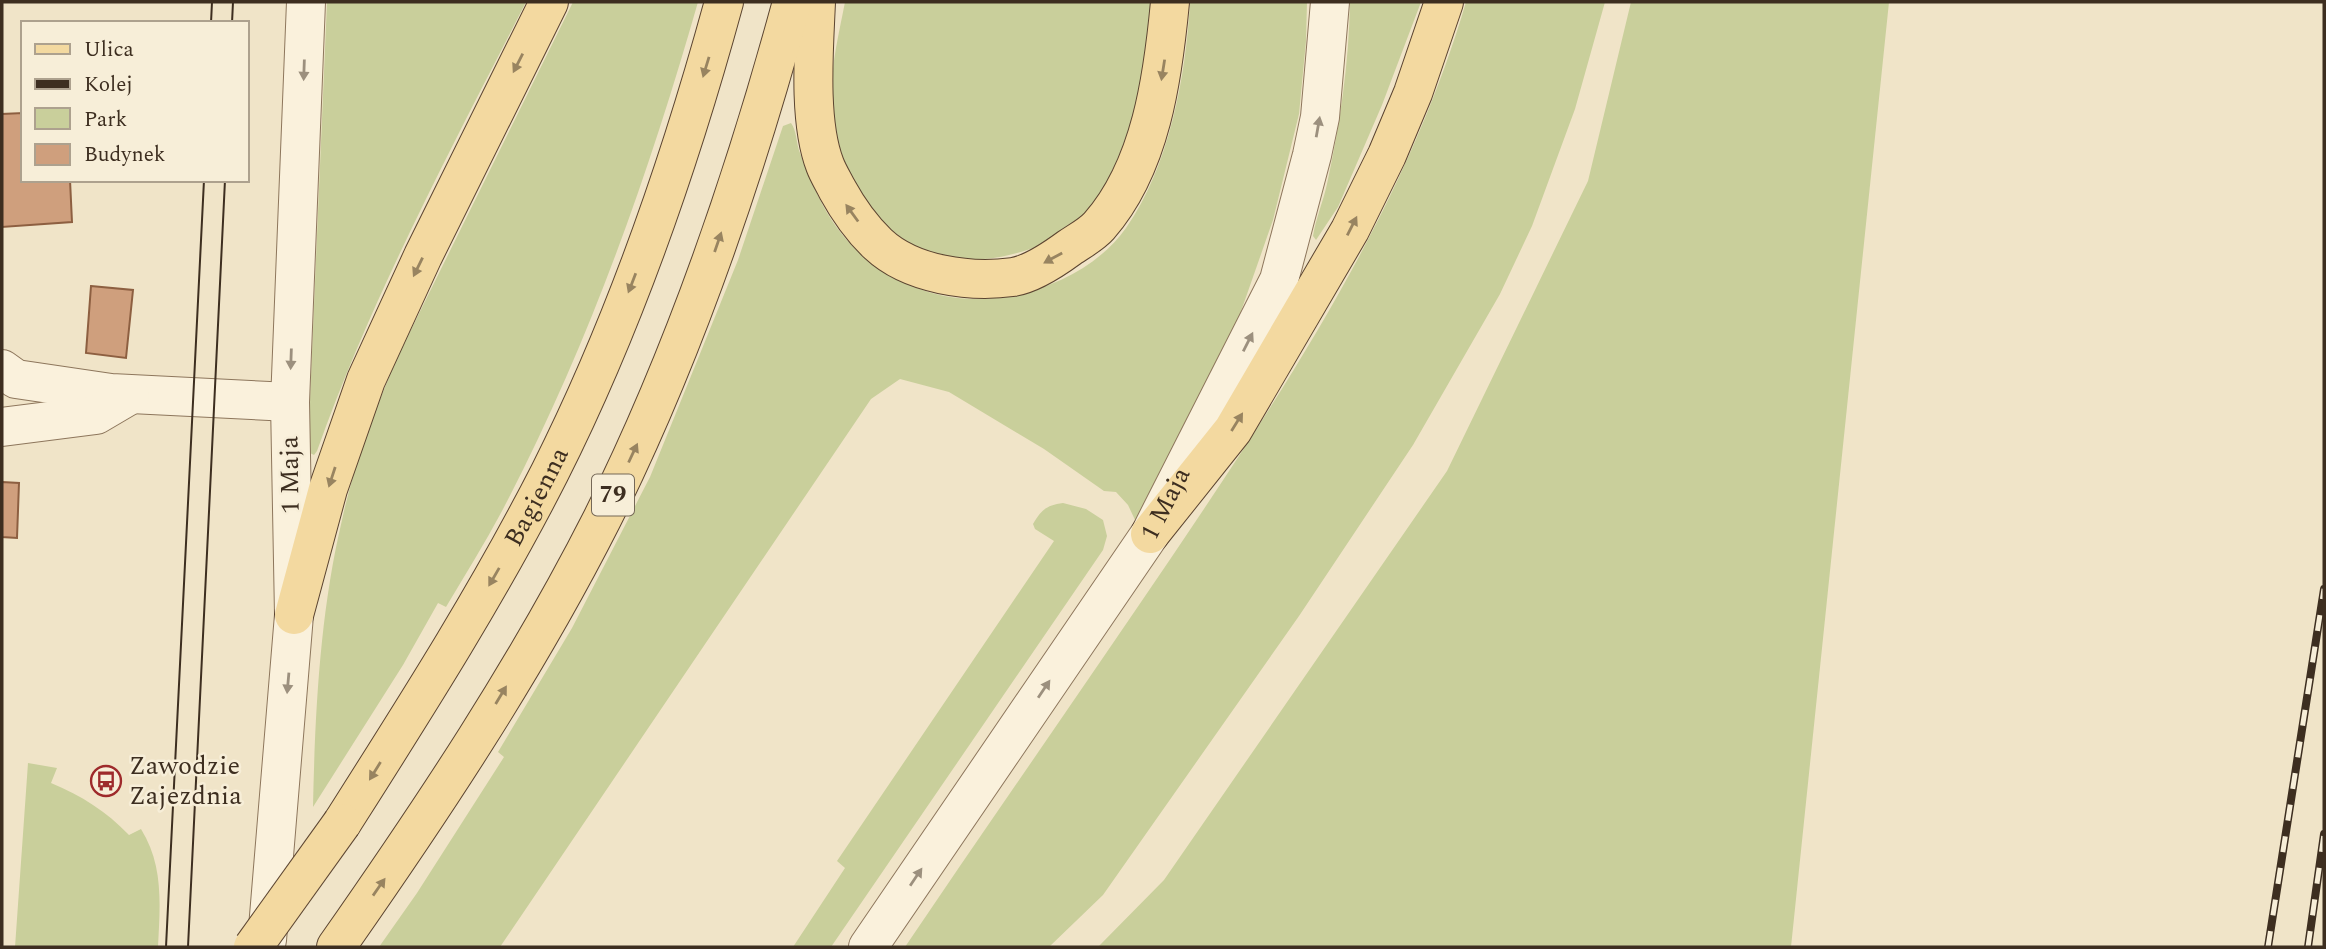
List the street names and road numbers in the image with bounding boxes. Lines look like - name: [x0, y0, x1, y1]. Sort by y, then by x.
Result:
- street label: 1 Maja: [269, 435, 311, 514]
- street label: Bagienna: [494, 440, 579, 554]
- street label: 1 Maja: [1130, 460, 1201, 548]
- road number: 79: [592, 474, 634, 516]

